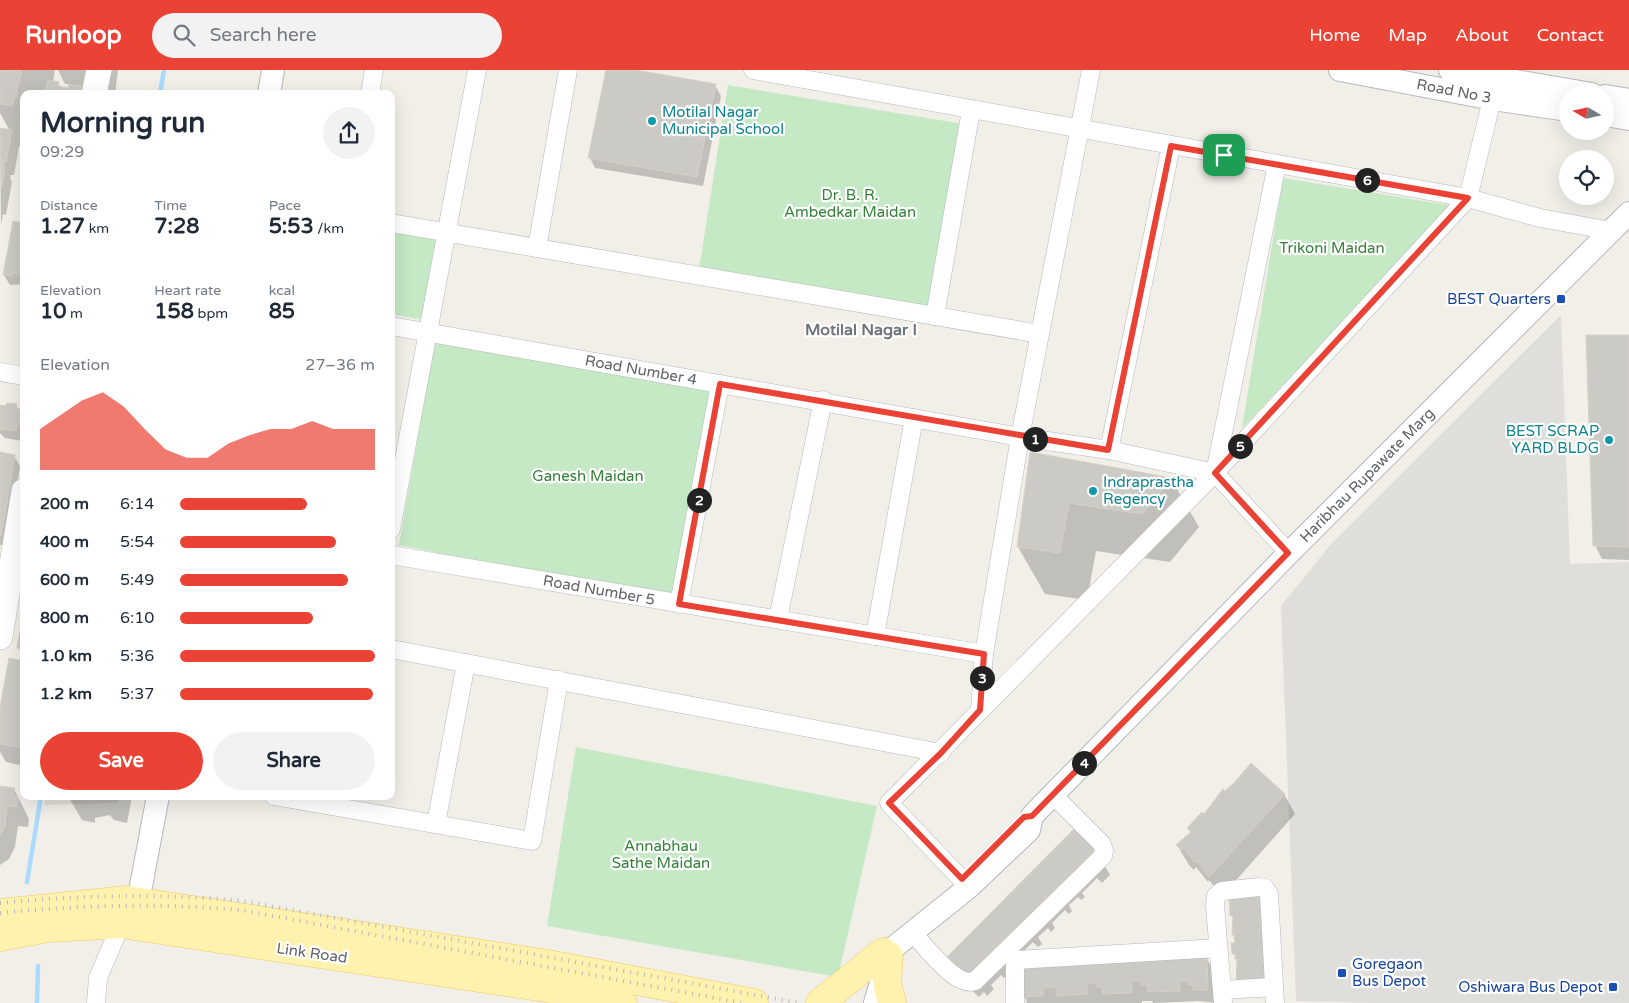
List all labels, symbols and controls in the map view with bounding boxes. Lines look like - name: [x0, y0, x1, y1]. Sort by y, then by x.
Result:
- search box: [152, 13, 502, 58]
- text: Runloop: [25, 21, 122, 50]
- icon: search: [170, 21, 198, 49]
- text: Search here: [210, 24, 316, 46]
- text: Home: [1309, 24, 1360, 46]
- text: Map: [1388, 24, 1427, 46]
- text: About: [1455, 24, 1509, 46]
- text: Contact: [1537, 24, 1604, 46]
- street label: Road No 3: [1415, 75, 1493, 107]
- north arrow: [1559, 85, 1614, 140]
- map controls: [1559, 85, 1614, 205]
- place label: Motilal Nagar Municipal School: [662, 103, 784, 138]
- text: Morning run: [40, 106, 205, 140]
- button: share: [323, 107, 375, 159]
- marker: Motilal Nagar Municipal School: [646, 115, 658, 127]
- pin: [1203, 134, 1245, 176]
- icon: arrive: [1210, 141, 1238, 169]
- text: 09:29: [40, 142, 84, 162]
- button: locate: [1559, 150, 1614, 205]
- pin: 6: [1354, 168, 1380, 192]
- text: 6: [1363, 172, 1372, 189]
- park label: Dr. B. R. Ambedkar Maidan: [784, 186, 916, 221]
- text: Distance: [40, 197, 98, 214]
- text: Time: [154, 197, 187, 214]
- text: Pace: [269, 197, 301, 214]
- text: 1.27: [40, 214, 85, 239]
- text: 7:28: [154, 214, 199, 239]
- text: 5:53: [269, 214, 314, 239]
- text: km: [85, 220, 109, 237]
- text: /km: [314, 220, 344, 237]
- park label: Trikoni Maidan: [1279, 239, 1385, 257]
- text: Elevation: [40, 282, 101, 299]
- text: Heart rate: [154, 282, 221, 299]
- text: kcal: [269, 282, 295, 299]
- place label: BEST Quarters: [1447, 290, 1551, 308]
- marker: BEST Quarters: [1555, 293, 1567, 305]
- text: 10: [40, 299, 66, 324]
- text: 158: [154, 299, 194, 324]
- text: 85: [269, 299, 295, 324]
- text: m: [66, 305, 83, 322]
- text: bpm: [194, 305, 228, 322]
- district label: Motilal Nagar I: [805, 320, 917, 340]
- street label: Road Number 4: [584, 351, 698, 389]
- text: Elevation: [40, 355, 110, 375]
- text: 27–36 m: [305, 355, 375, 375]
- street label: Haribhau Rupawate Marg: [1296, 404, 1438, 546]
- place label: BEST SCRAP YARD BLDG: [1506, 422, 1599, 457]
- pin: 1: [1022, 426, 1048, 452]
- text: 1: [1031, 431, 1040, 448]
- pin: 5: [1228, 434, 1252, 458]
- marker: BEST SCRAP YARD BLDG: [1603, 434, 1615, 446]
- text: 5: [1236, 438, 1245, 455]
- park label: Ganesh Maidan: [532, 467, 644, 485]
- place label: Indraprastha Regency: [1103, 473, 1194, 508]
- marker: Indraprastha Regency: [1087, 485, 1099, 497]
- pin: 2: [686, 488, 712, 512]
- text: 2: [695, 492, 704, 509]
- text: 200 m: [40, 494, 89, 514]
- text: 6:14: [120, 494, 154, 514]
- text: 400 m: [40, 532, 89, 552]
- text: 5:54: [120, 532, 154, 552]
- text: 600 m: [40, 570, 89, 590]
- text: 5:49: [120, 570, 154, 590]
- street label: Road Number 5: [542, 571, 656, 609]
- text: 800 m: [40, 608, 89, 628]
- text: 6:10: [120, 608, 154, 628]
- text: 1.0 km: [40, 646, 92, 666]
- text: 5:36: [120, 646, 154, 666]
- pin: 3: [970, 666, 994, 690]
- text: 3: [978, 670, 987, 687]
- text: 1.2 km: [40, 684, 92, 704]
- text: 5:37: [120, 684, 154, 704]
- button: Save: [40, 732, 203, 790]
- button: Share: [213, 732, 375, 790]
- pin: 4: [1072, 750, 1096, 776]
- text: 4: [1080, 755, 1089, 772]
- park label: Annabhau Sathe Maidan: [612, 837, 710, 872]
- street label: Link Road: [275, 939, 349, 967]
- place label: Goregaon Bus Depot: [1352, 955, 1427, 990]
- marker: Goregaon Bus Depot: [1336, 967, 1348, 979]
- place label: Oshiwara Bus Depot: [1458, 978, 1603, 996]
- marker: Oshiwara Bus Depot: [1607, 981, 1619, 993]

